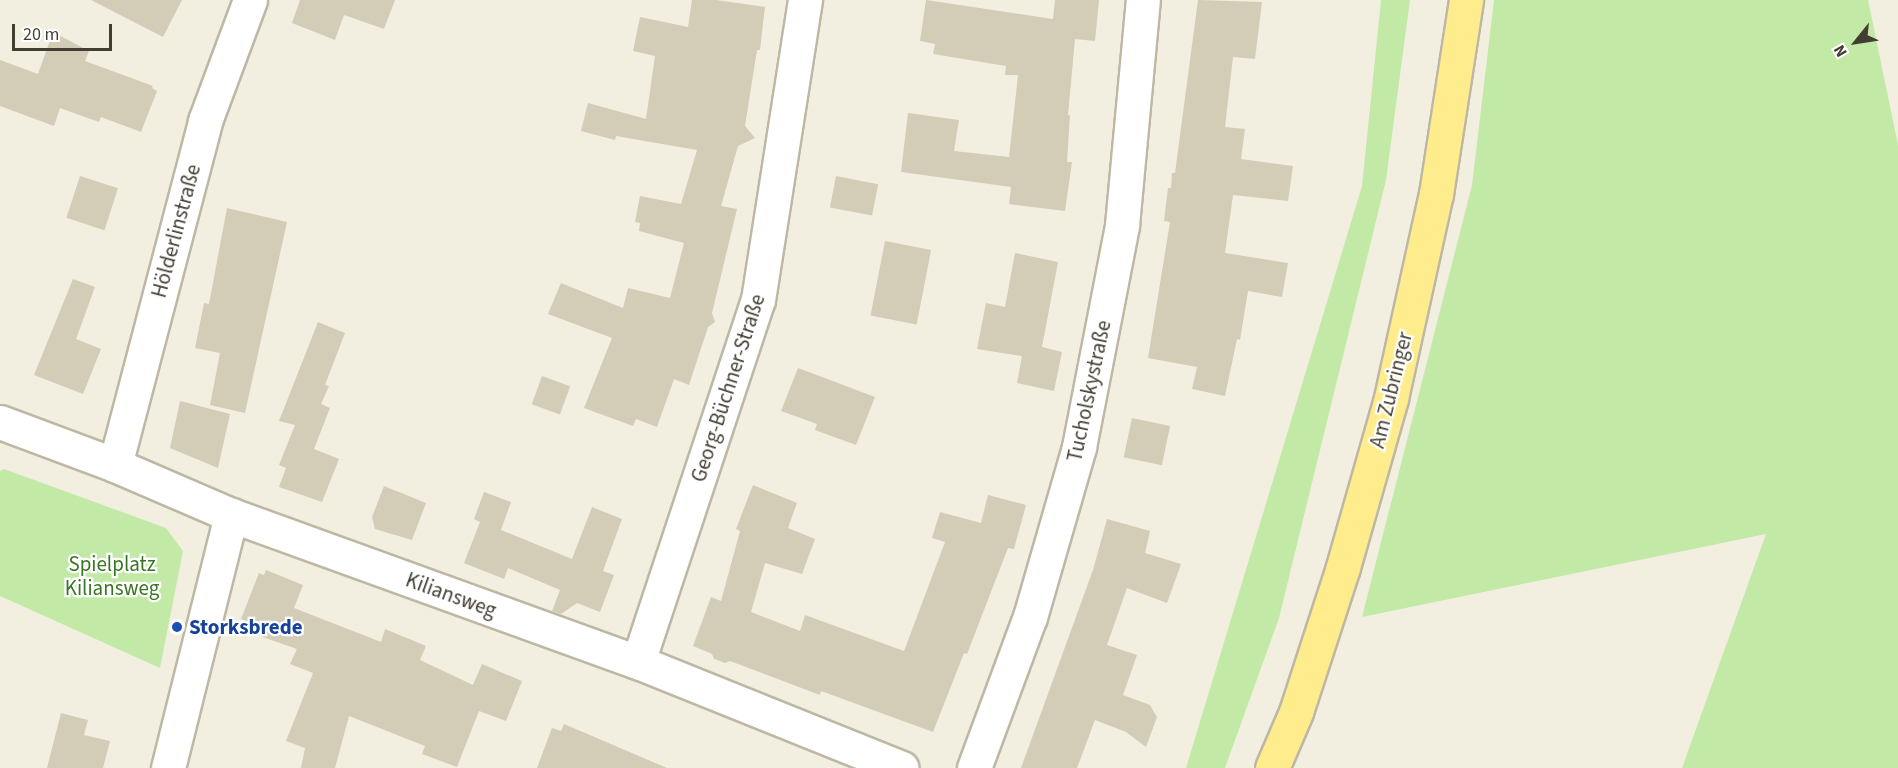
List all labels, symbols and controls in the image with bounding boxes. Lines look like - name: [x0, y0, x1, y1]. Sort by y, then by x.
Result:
- scale bar: [15, 12, 116, 50]
- north arrow: [1826, 12, 1886, 72]
- text: 20 m: [23, 22, 59, 47]
- text: N: [1828, 41, 1853, 61]
- street label: Hölderlinstraße: [146, 161, 206, 301]
- street label: Georg-Büchner-Straße: [686, 291, 770, 485]
- street label: Tucholskystraße: [1062, 318, 1116, 464]
- street label: Am Zubringer: [1364, 329, 1418, 451]
- park label: Spielplatz Kiliansweg: [65, 551, 159, 601]
- street label: Kiliansweg: [402, 567, 500, 623]
- place label: Storksbrede: [189, 614, 303, 640]
- marker: Storksbrede: [170, 620, 184, 634]

